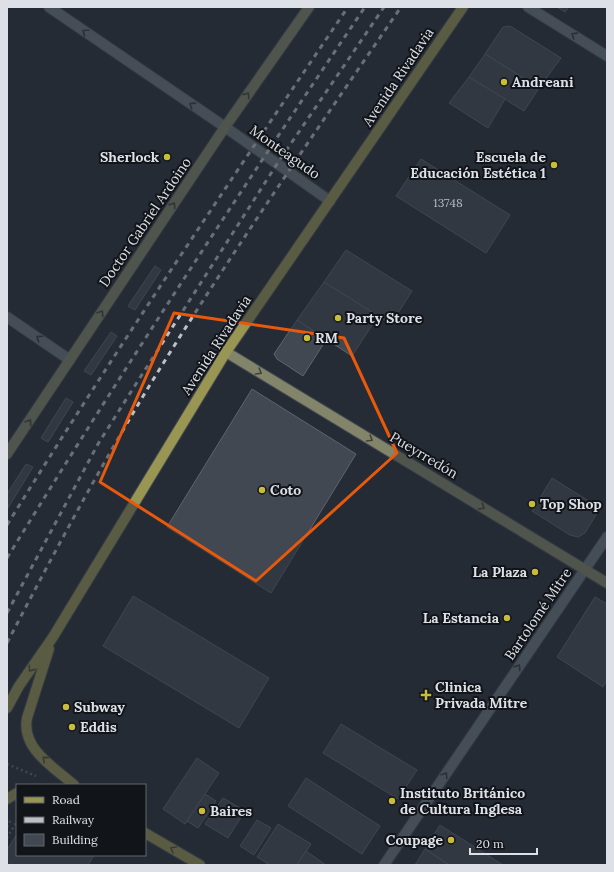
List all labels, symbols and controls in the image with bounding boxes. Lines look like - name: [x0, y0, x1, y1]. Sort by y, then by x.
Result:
- street label: Avenida Rivadavia: [358, 24, 438, 131]
- one-way arrow: [82, 29, 89, 37]
- one-way arrow: [571, 32, 578, 40]
- place label: Andreani: [512, 73, 574, 91]
- marker: Andreani: [499, 77, 509, 87]
- one-way arrow: [242, 92, 250, 99]
- one-way arrow: [190, 103, 197, 110]
- street label: Monteagudo: [246, 121, 324, 183]
- place label: Sherlock: [100, 148, 160, 166]
- place label: Escuela de Educación Estética 1: [410, 148, 546, 182]
- marker: Sherlock: [162, 152, 172, 162]
- street label: Doctor Gabriel Ardoino: [95, 154, 195, 290]
- marker: Escuela de Educación Estética 1: [549, 160, 559, 170]
- house number: 13748: [433, 195, 463, 210]
- one-way arrow: [168, 202, 176, 209]
- street label: Avenida Rivadavia: [177, 292, 255, 399]
- place label: Party Store: [346, 309, 423, 327]
- one-way arrow: [96, 311, 103, 318]
- marker: Party Store: [333, 313, 343, 323]
- place label: RM: [315, 329, 339, 347]
- marker: RM: [302, 333, 312, 343]
- one-way arrow: [36, 336, 43, 343]
- one-way arrow: [255, 367, 262, 374]
- one-way arrow: [24, 419, 31, 426]
- street label: Pueyrredón: [387, 428, 462, 483]
- one-way arrow: [366, 435, 373, 442]
- place label: Coto: [270, 481, 301, 499]
- marker: Coto: [257, 485, 267, 495]
- place label: Top Shop: [540, 495, 602, 513]
- marker: Top Shop: [527, 499, 537, 509]
- one-way arrow: [478, 502, 485, 509]
- place label: La Plaza: [472, 563, 528, 581]
- street label: Bartolomé Mitre: [500, 564, 576, 664]
- marker: La Plaza: [530, 567, 540, 577]
- place label: La Estancia: [423, 609, 500, 627]
- marker: La Estancia: [502, 613, 512, 623]
- one-way arrow: [29, 665, 36, 672]
- one-way arrow: [513, 665, 520, 672]
- place label: Clinica Privada Mitre: [435, 678, 528, 712]
- marker: Clinica Privada Mitre: [420, 689, 432, 701]
- place label: Subway: [74, 698, 125, 716]
- marker: Subway: [61, 702, 71, 712]
- place label: Eddis: [80, 718, 117, 736]
- marker: Eddis: [67, 722, 77, 732]
- one-way arrow: [42, 757, 50, 764]
- one-way arrow: [440, 772, 448, 779]
- legend: [16, 784, 146, 856]
- place label: Instituto Británico de Cultura Inglesa: [400, 784, 525, 818]
- text: Road: [52, 792, 80, 807]
- marker: Instituto Británico de Cultura Inglesa: [387, 796, 397, 806]
- place label: Baires: [210, 802, 252, 820]
- marker: Baires: [197, 806, 207, 816]
- text: Railway: [52, 812, 95, 827]
- scale bar: [470, 830, 537, 856]
- place label: Coupage: [386, 831, 443, 849]
- text: Building: [52, 832, 98, 847]
- marker: Coupage: [446, 835, 456, 845]
- text: 20 m: [476, 836, 504, 851]
- one-way arrow: [170, 847, 177, 854]

